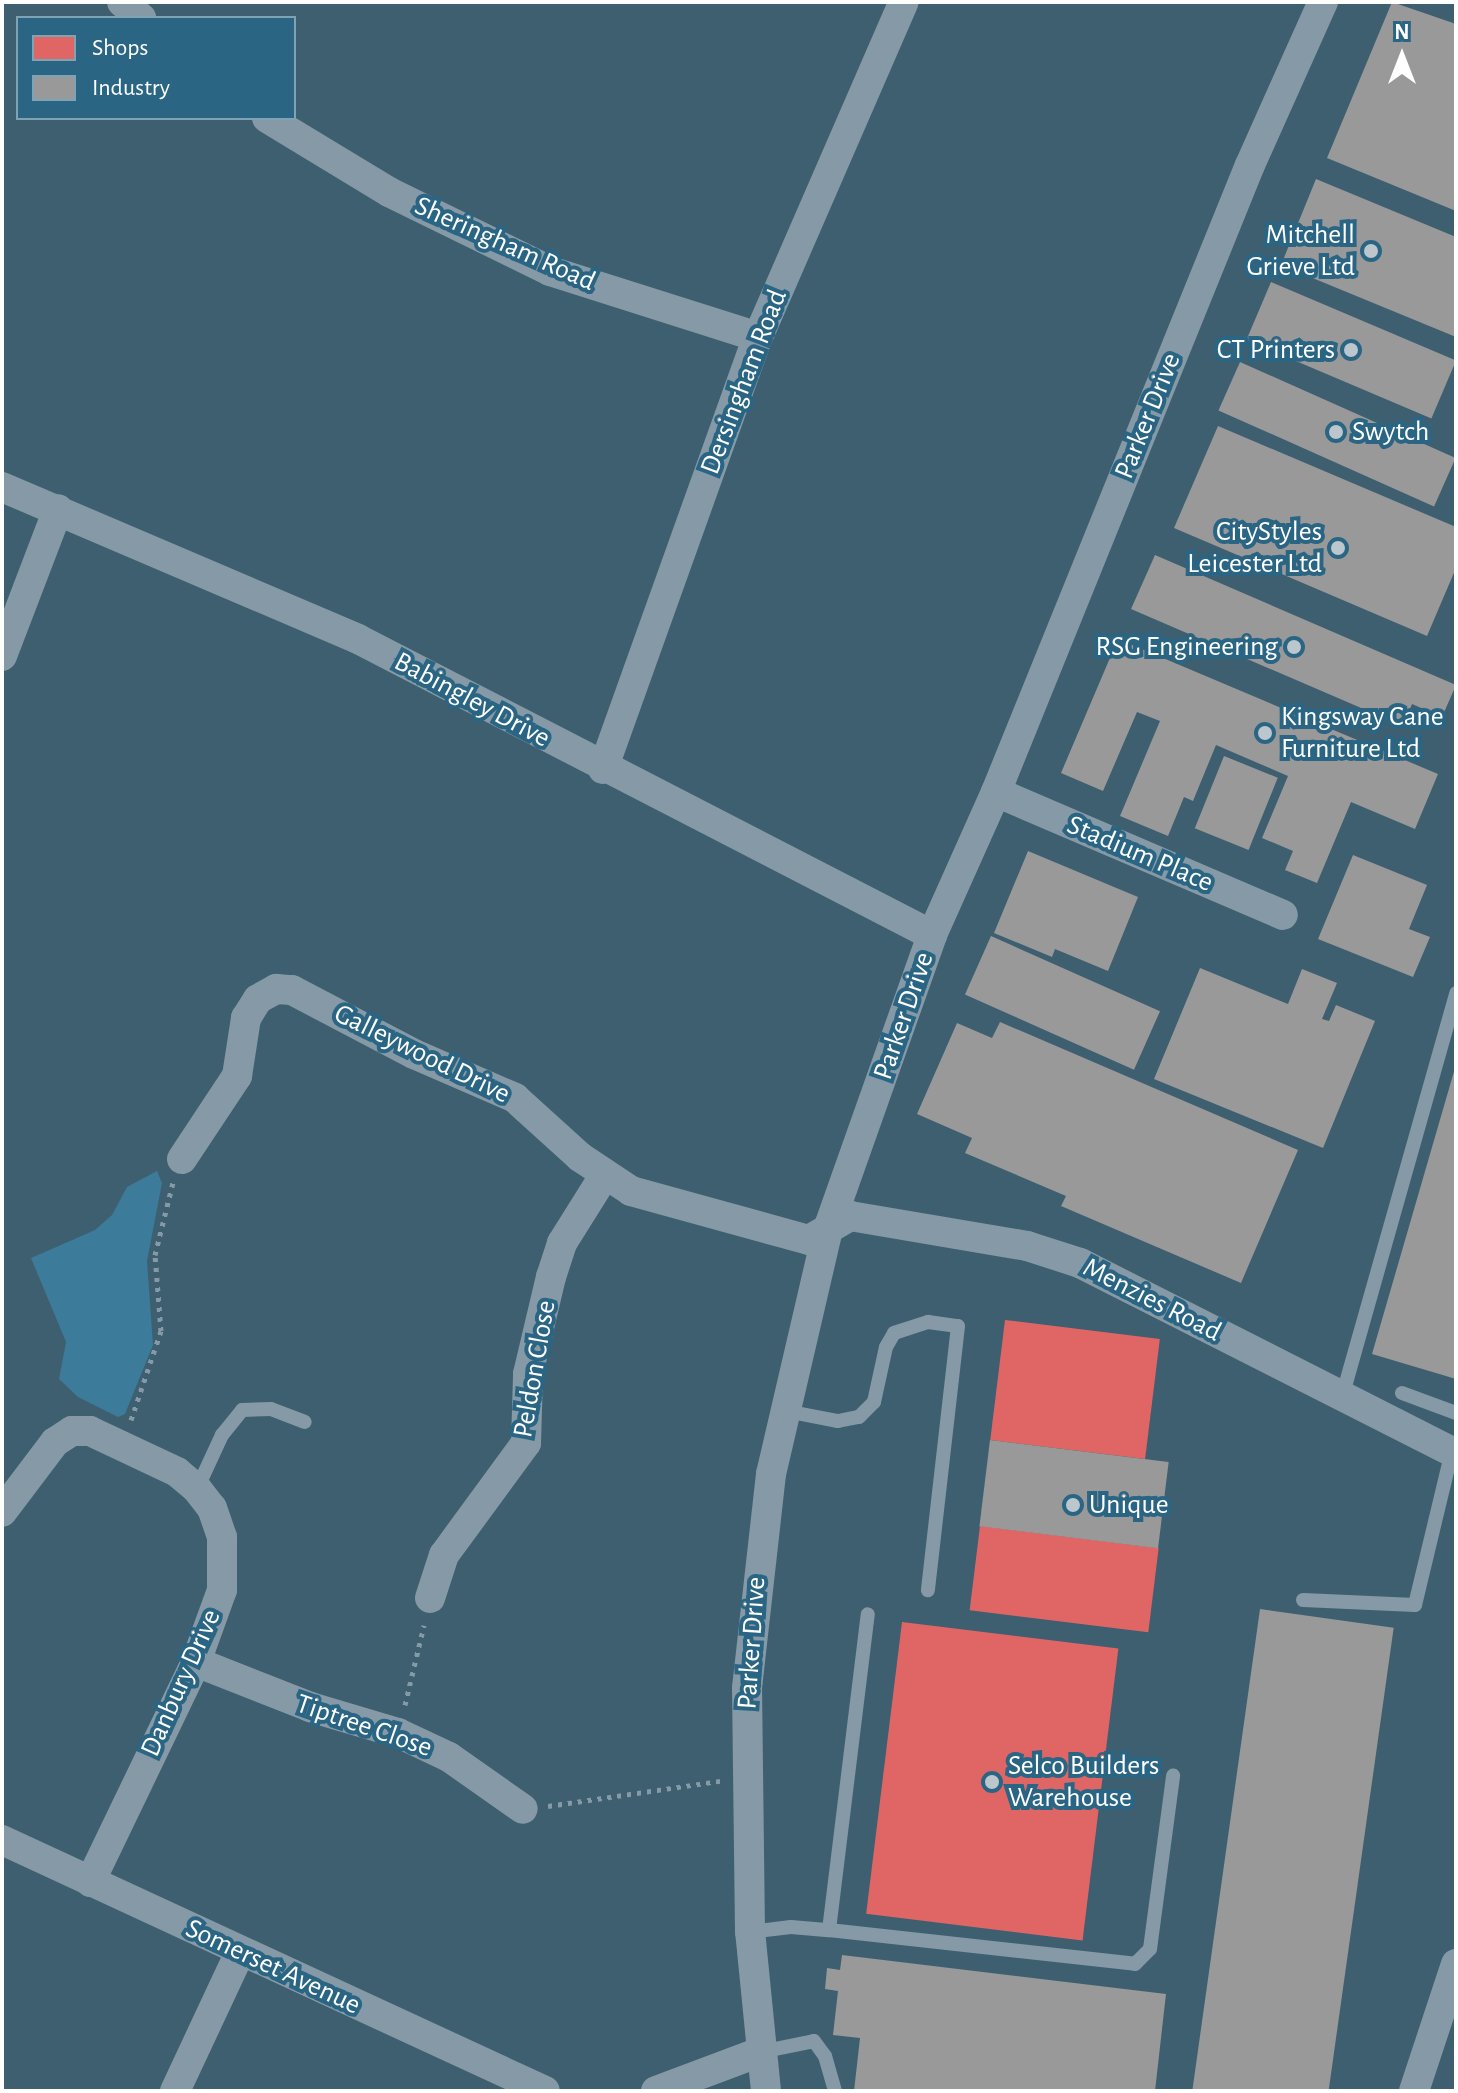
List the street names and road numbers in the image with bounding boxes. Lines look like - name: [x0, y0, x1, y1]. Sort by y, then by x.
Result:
- street label: Sheringham Road: [409, 189, 601, 299]
- street label: Dersingham Road: [693, 285, 795, 479]
- street label: Parker Drive: [1108, 348, 1188, 484]
- street label: Babingley Drive: [388, 645, 556, 755]
- street label: Stadium Place: [1062, 808, 1218, 900]
- street label: Parker Drive: [867, 948, 941, 1084]
- street label: Galleywood Drive: [329, 997, 515, 1111]
- street label: Menzies Road: [1077, 1251, 1227, 1349]
- street label: Peldon Close: [506, 1298, 564, 1440]
- street label: Parker Drive: [731, 1576, 773, 1710]
- street label: Danbury Drive: [134, 1604, 228, 1762]
- street label: Tiptree Close: [292, 1687, 436, 1765]
- street label: Somerset Avenue: [180, 1912, 366, 2022]

